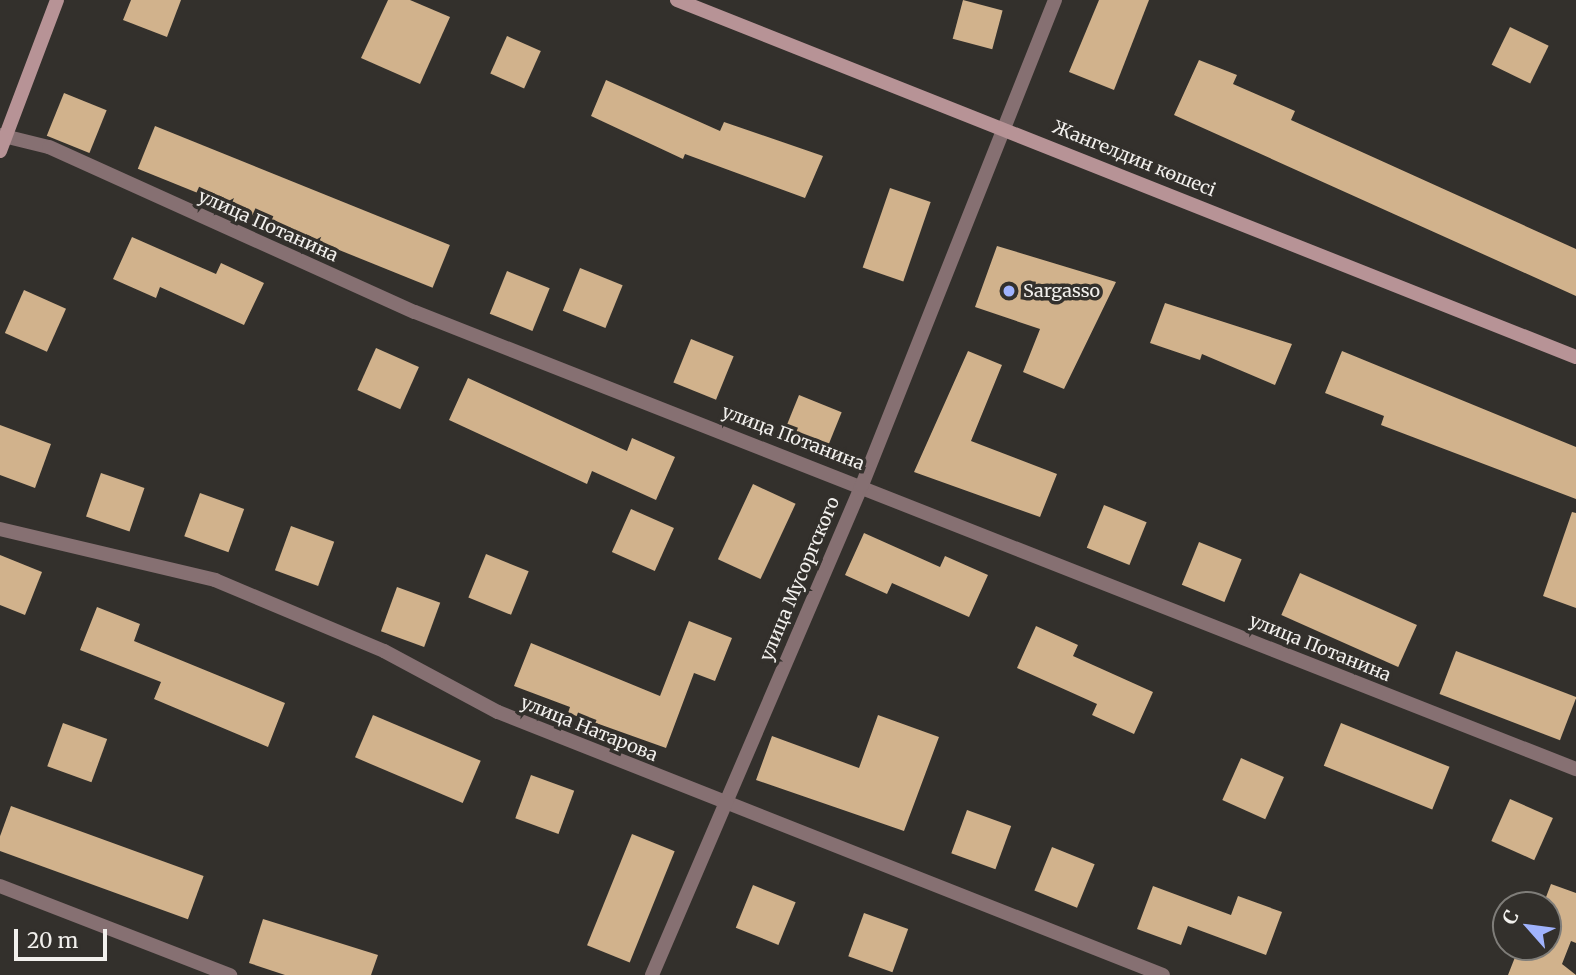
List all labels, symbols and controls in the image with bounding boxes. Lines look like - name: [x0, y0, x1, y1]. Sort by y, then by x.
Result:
- street label: Жангелдин көшесі: [1049, 116, 1219, 202]
- street label: улица Потанина: [195, 185, 341, 267]
- place label: Sargasso: [1023, 280, 1100, 302]
- marker: Sargasso: [1001, 283, 1017, 299]
- street label: улица Потанина: [719, 401, 867, 475]
- street label: улица Мусоргского: [756, 494, 844, 664]
- street label: улица Потанина: [1246, 610, 1394, 686]
- street label: улица Натарова: [517, 692, 661, 766]
- north arrow: [1492, 891, 1562, 961]
- text: С: [1497, 906, 1524, 928]
- scale bar: [18, 916, 110, 960]
- text: 20 m: [27, 927, 78, 954]

